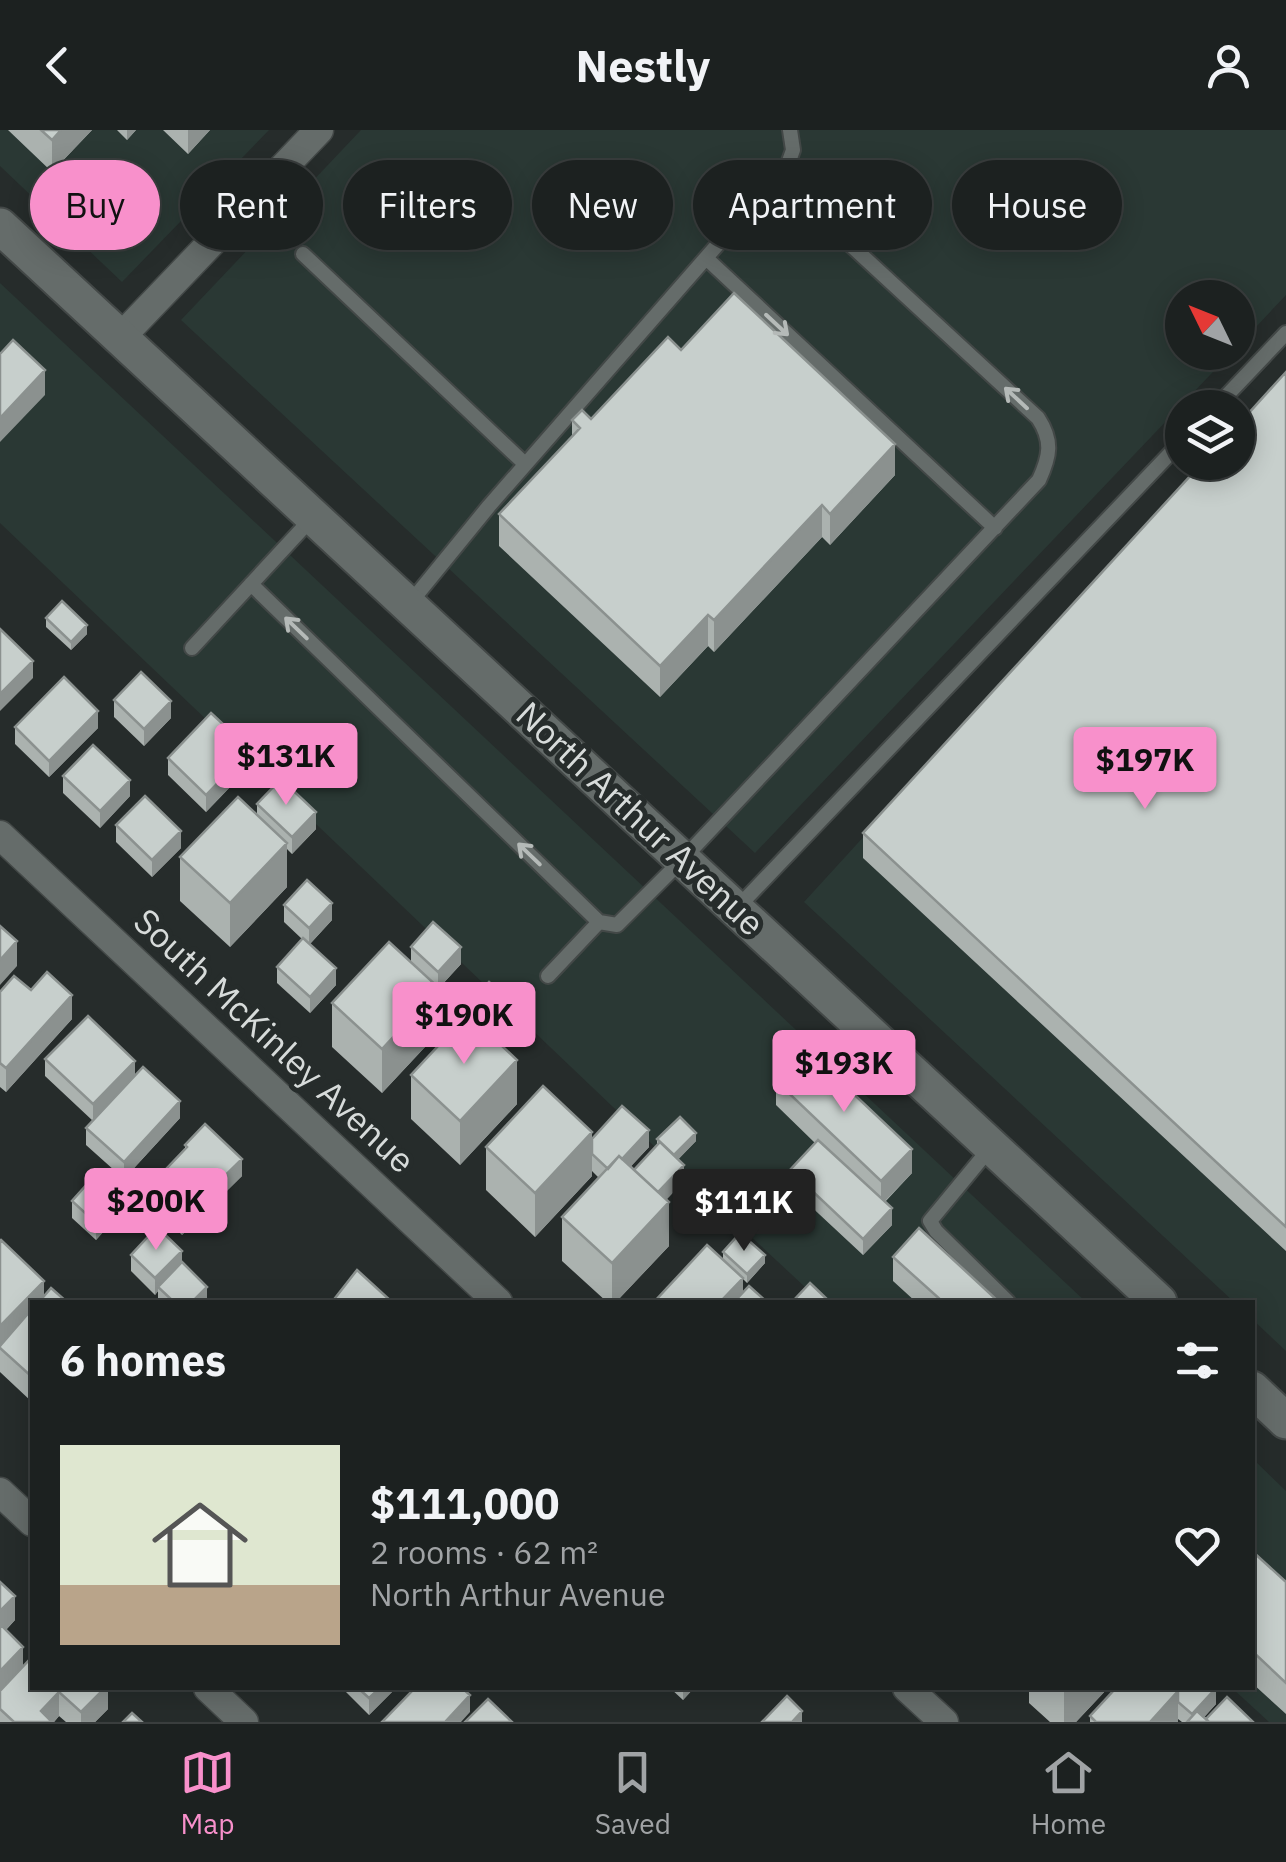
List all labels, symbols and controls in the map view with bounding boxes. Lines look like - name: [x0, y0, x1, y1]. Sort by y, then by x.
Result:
- text: Nestly: [576, 36, 710, 94]
- icon: back: [30, 38, 85, 93]
- icon: person: [1201, 38, 1256, 93]
- chip: Buy: [30, 160, 160, 250]
- chip: Rent: [180, 160, 323, 250]
- chip: Filters: [343, 160, 512, 250]
- chip: New: [532, 160, 673, 250]
- chip: Apartment: [693, 160, 932, 250]
- chip: House: [952, 160, 1122, 250]
- north arrow: [1165, 280, 1255, 370]
- map controls: [1165, 280, 1255, 480]
- one-way arrow: [764, 313, 789, 336]
- one-way arrow: [1004, 387, 1029, 410]
- button: layers: [1165, 390, 1255, 480]
- one-way arrow: [285, 616, 309, 640]
- street label: North Arthur Avenue: [507, 691, 775, 945]
- pin: $131K: [216, 723, 356, 808]
- pin: $197K: [1075, 727, 1215, 812]
- text: $131K: [236, 734, 336, 776]
- text: $197K: [1095, 738, 1195, 780]
- one-way arrow: [518, 842, 542, 866]
- street label: South McKinley Avenue: [124, 898, 425, 1183]
- pin: $190K: [394, 982, 534, 1067]
- text: $190K: [414, 993, 514, 1035]
- pin: $193K: [774, 1030, 914, 1115]
- text: $193K: [794, 1041, 894, 1083]
- pin: $200K: [86, 1168, 226, 1253]
- pin: $111K: [674, 1169, 814, 1254]
- text: $200K: [106, 1179, 206, 1221]
- text: $111K: [694, 1180, 794, 1222]
- text: 6 homes: [60, 1333, 226, 1388]
- icon: filters: [1170, 1333, 1225, 1388]
- text: $111,000: [370, 1476, 559, 1531]
- icon: home: [140, 1485, 260, 1605]
- icon: heart: [1170, 1518, 1225, 1573]
- text: 2 rooms · 62 m²: [370, 1531, 598, 1573]
- text: North Arthur Avenue: [370, 1573, 666, 1615]
- tab: Map: [180, 1745, 235, 1842]
- tab: Saved: [595, 1745, 671, 1842]
- tab: Home: [1031, 1745, 1106, 1842]

